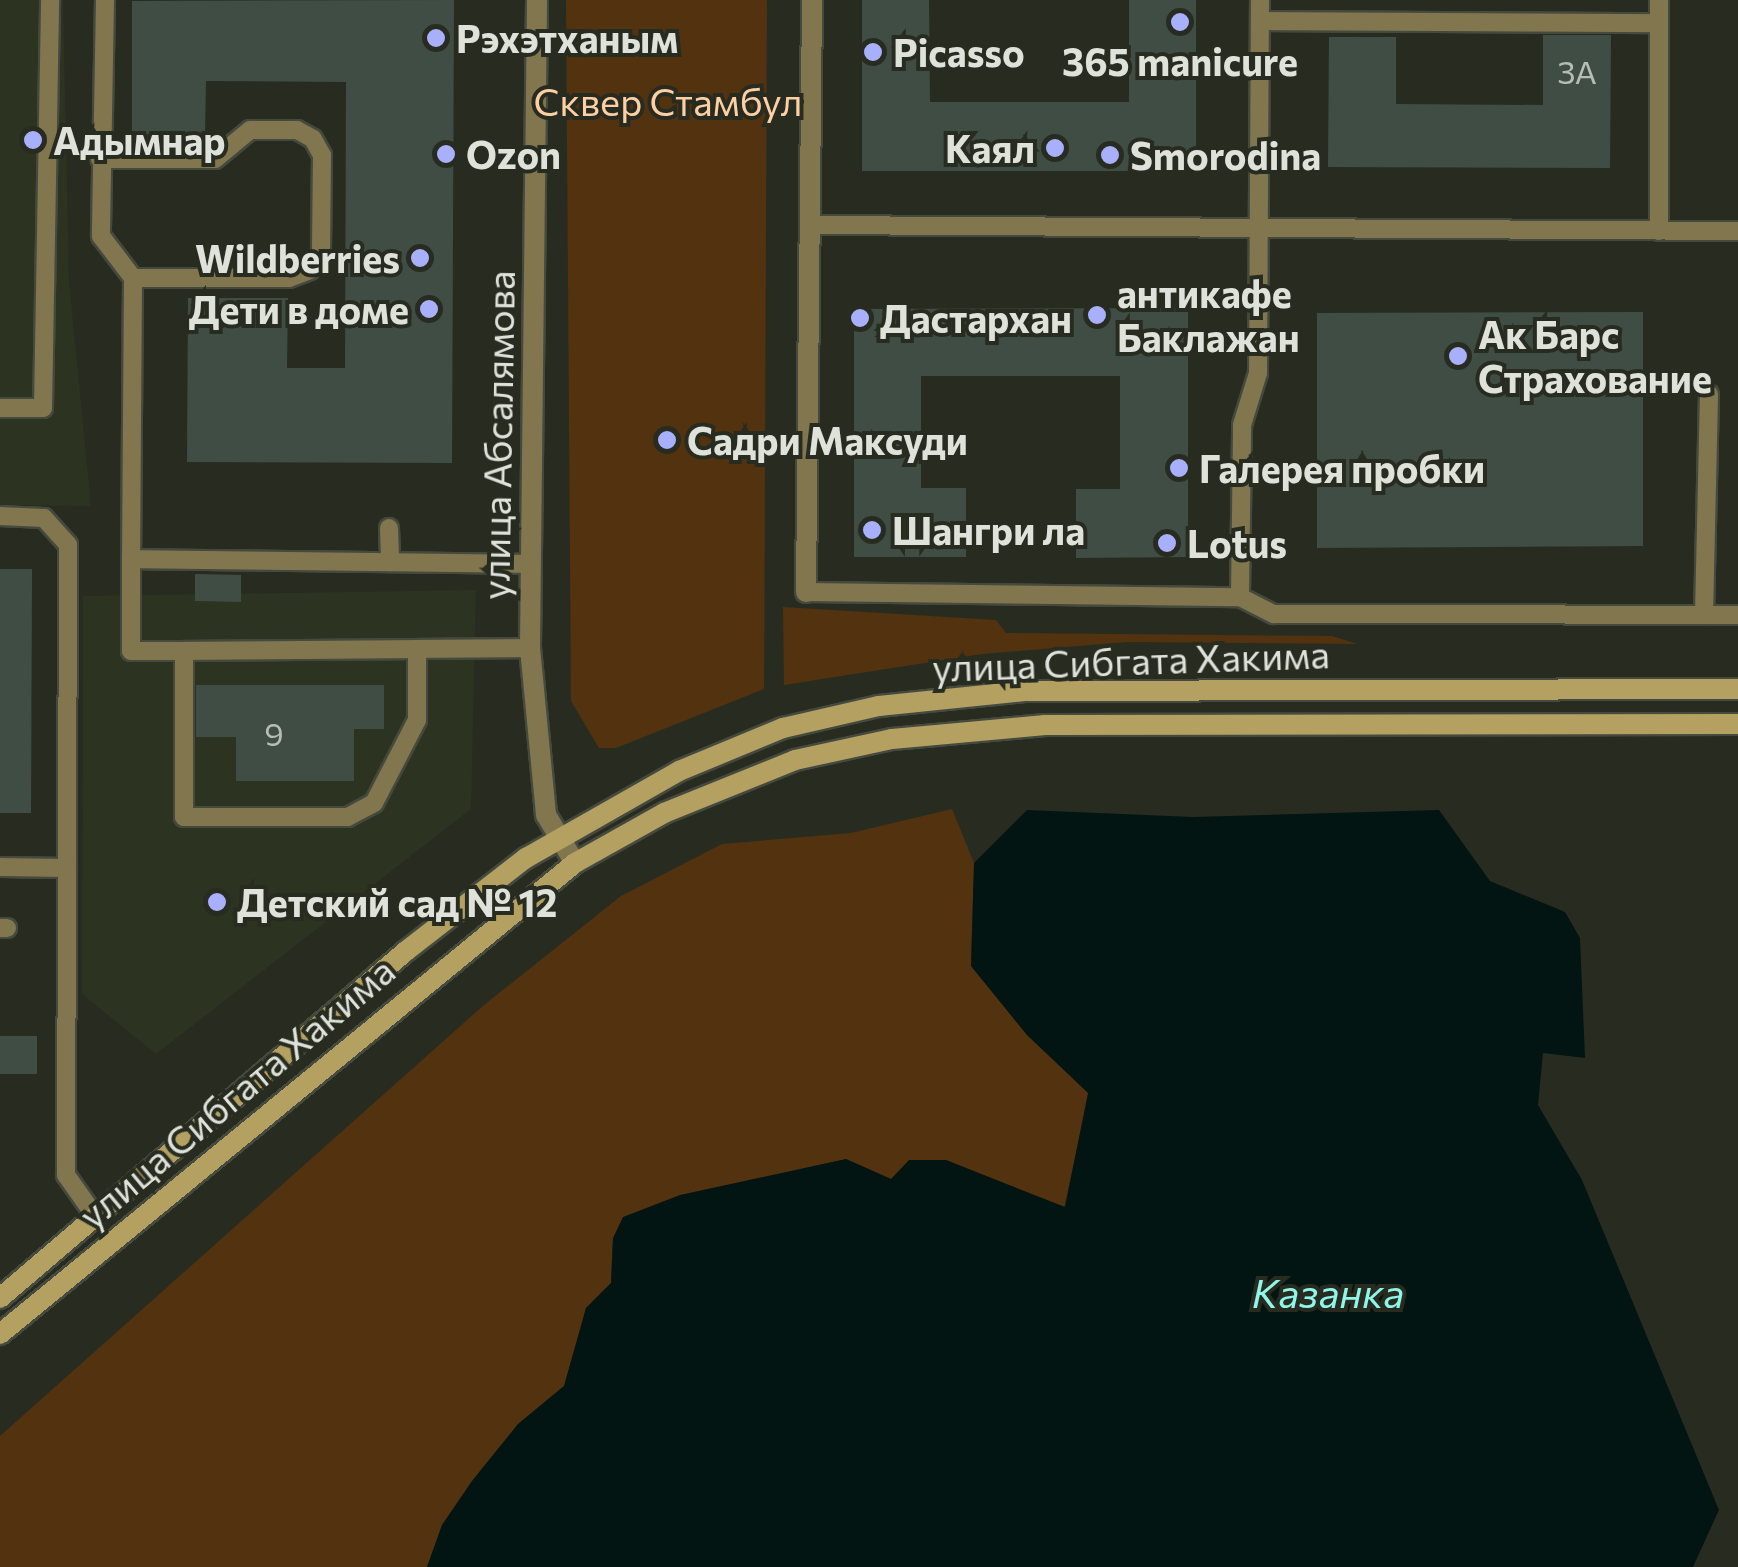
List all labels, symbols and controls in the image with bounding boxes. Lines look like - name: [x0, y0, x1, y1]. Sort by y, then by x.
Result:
- marker: 365 manicure: [1169, 11, 1191, 33]
- place label: Рэхэтханым: [456, 15, 678, 61]
- marker: Рэхэтханым: [425, 27, 447, 49]
- place label: Picasso: [893, 29, 1025, 75]
- place label: 365 manicure: [1062, 38, 1298, 84]
- marker: Picasso: [862, 41, 884, 63]
- house number: 3А: [1557, 52, 1597, 90]
- park label: Сквер Стамбул: [534, 78, 802, 124]
- place label: Адымнар: [53, 117, 226, 163]
- place label: Каял: [945, 125, 1035, 171]
- marker: Адымнар: [22, 129, 44, 151]
- place label: Ozon: [466, 131, 561, 177]
- place label: Smorodina: [1130, 132, 1321, 178]
- marker: Каял: [1044, 137, 1066, 159]
- marker: Ozon: [435, 143, 457, 165]
- marker: Smorodina: [1099, 144, 1121, 166]
- place label: Wildberries: [195, 235, 400, 281]
- marker: Wildberries: [409, 247, 431, 269]
- street label: улица Абсалямова: [471, 270, 523, 600]
- place label: антикафе Баклажан: [1117, 270, 1300, 360]
- place label: Дети в доме: [189, 286, 409, 332]
- place label: Дастархан: [880, 295, 1072, 341]
- marker: Дети в доме: [418, 298, 440, 320]
- marker: антикафе Баклажан: [1086, 304, 1108, 326]
- marker: Дастархан: [849, 307, 871, 329]
- place label: Ак Барс Страхование: [1478, 311, 1712, 400]
- marker: Ак Барс Страхование: [1447, 345, 1469, 367]
- place label: Садри Максуди: [687, 417, 968, 463]
- marker: Садри Максуди: [656, 429, 678, 451]
- place label: Галерея пробки: [1199, 445, 1485, 491]
- marker: Галерея пробки: [1168, 457, 1190, 479]
- place label: Шангри ла: [892, 507, 1085, 553]
- marker: Шангри ла: [861, 519, 883, 541]
- place label: Lotus: [1187, 520, 1287, 566]
- marker: Lotus: [1156, 532, 1178, 554]
- street label: улица Сибгата Хакима: [931, 630, 1331, 690]
- house number: 9: [264, 714, 284, 752]
- place label: Детский сад № 12: [237, 879, 557, 925]
- marker: Детский сад № 12: [206, 891, 228, 913]
- street label: улица Сибгата Хакима: [69, 947, 403, 1237]
- water label: Казанка: [1252, 1268, 1404, 1316]

